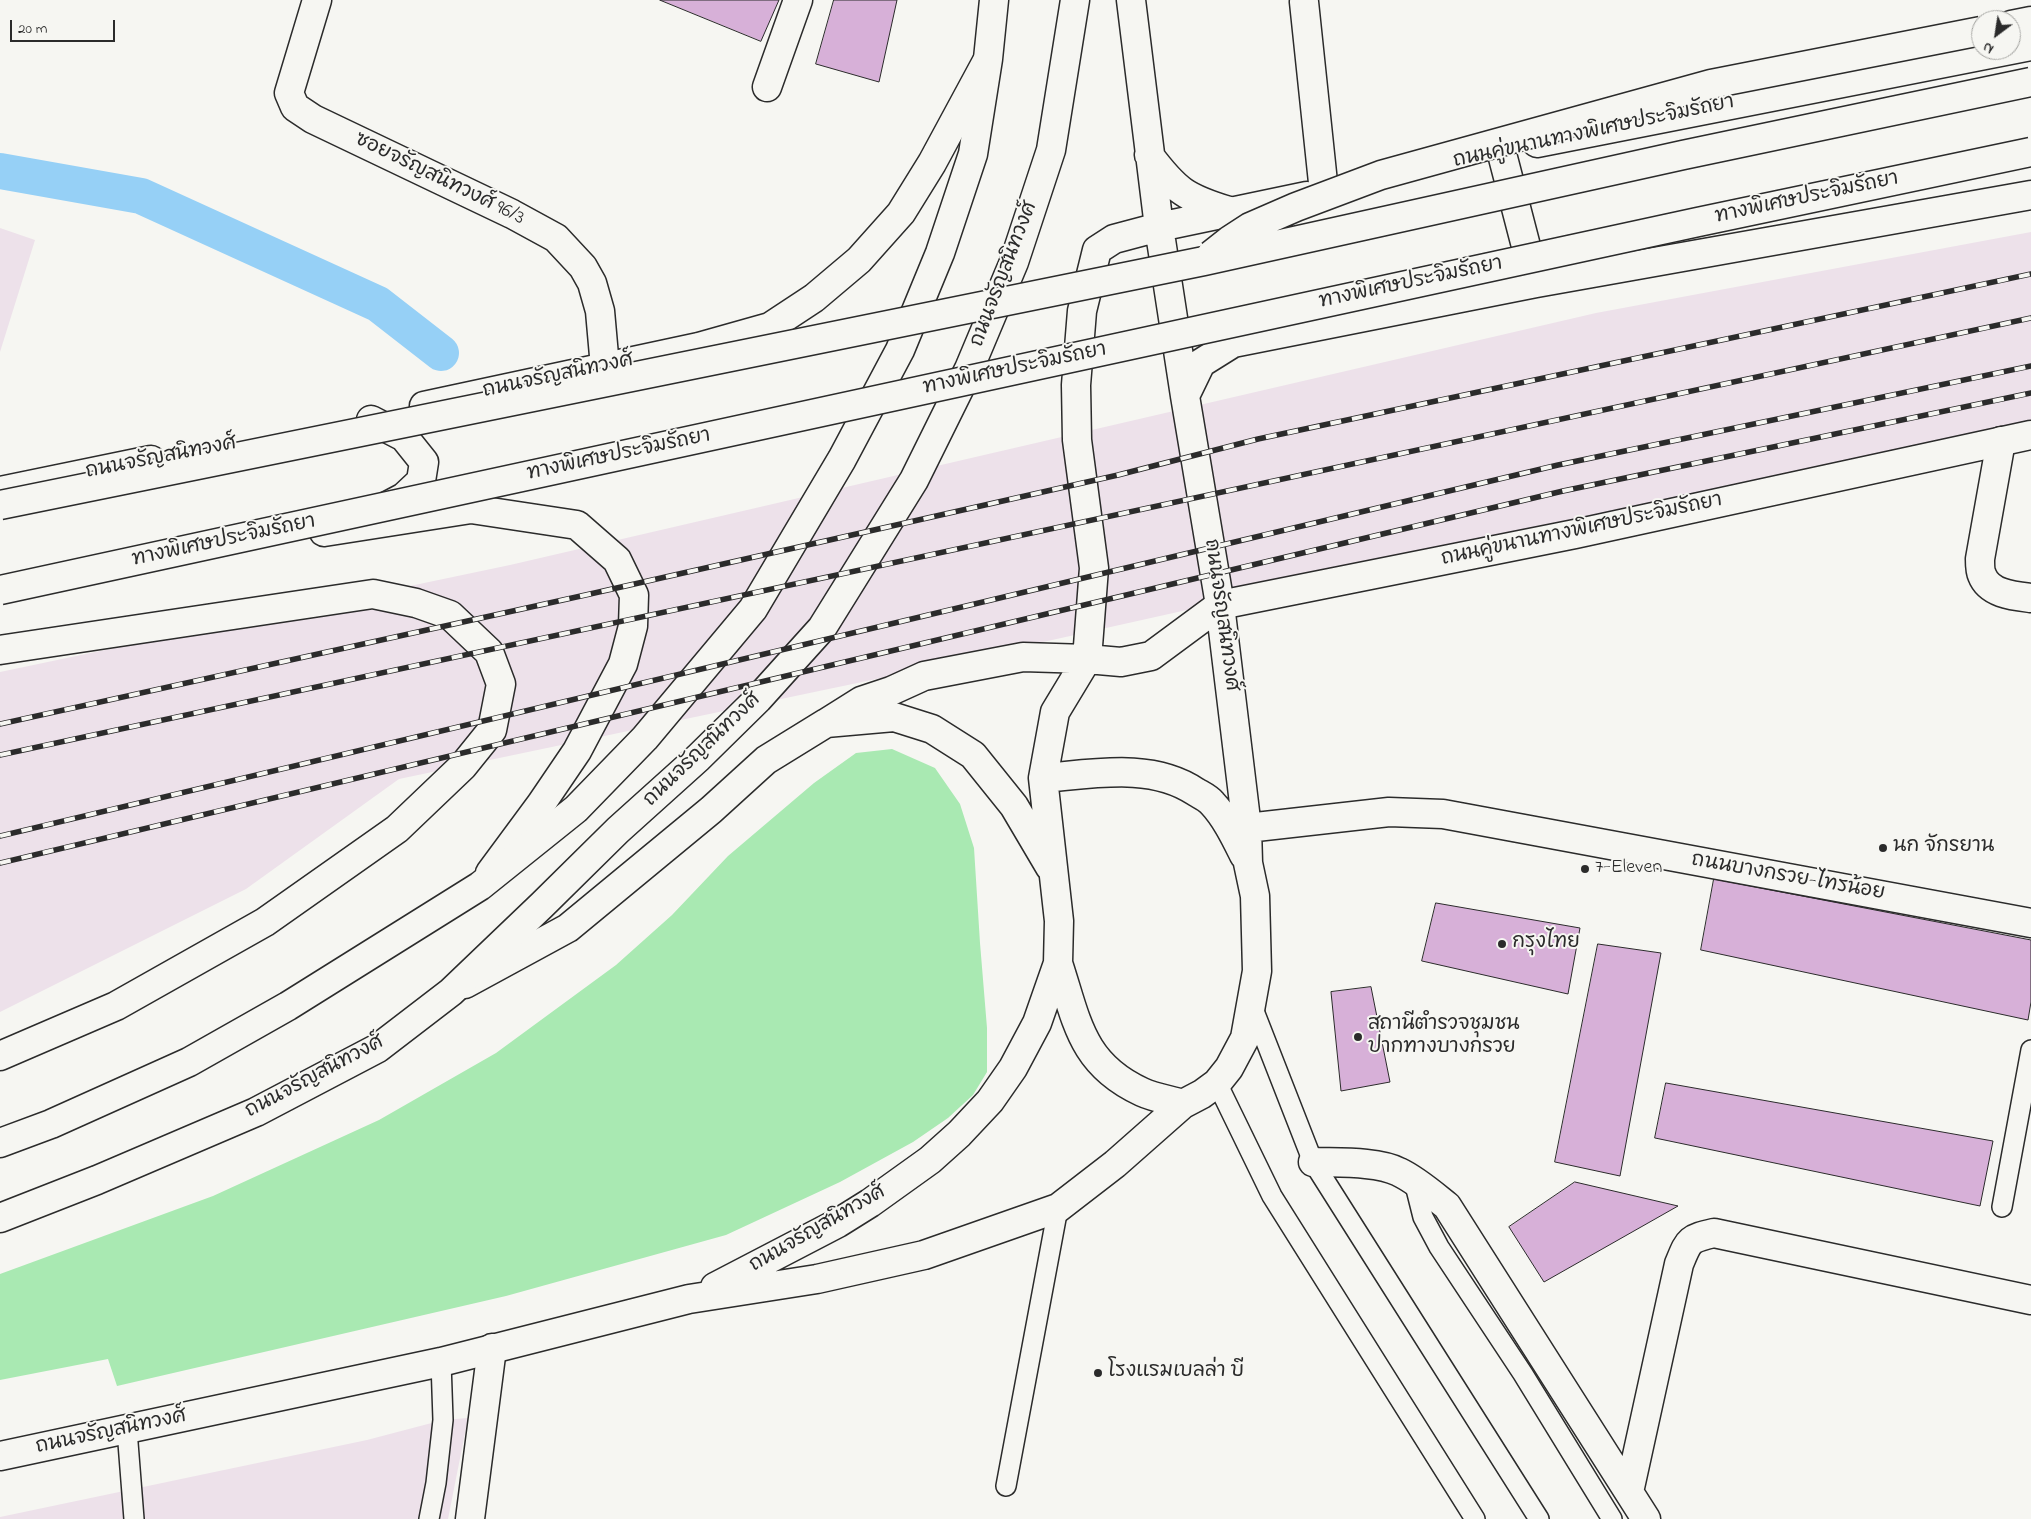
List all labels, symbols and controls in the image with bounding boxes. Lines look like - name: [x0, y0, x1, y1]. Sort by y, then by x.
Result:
- scale bar: [12, 10, 118, 42]
- north arrow: [1971, 10, 2021, 60]
- text: 20 m: [18, 18, 47, 40]
- text: N: [1979, 36, 1998, 59]
- street label: ถนนคู่ขนานทางพิเศษประจิมรัถยา: [1451, 91, 1737, 175]
- street label: ซอยจรัญสนิทวงศ์ 96/3: [350, 128, 528, 232]
- street label: ทางพิเศษประจิมรัถยา: [1713, 168, 1901, 230]
- street label: ถนนจรัญสนิทวงศ์: [966, 199, 1044, 351]
- street label: ทางพิเศษประจิมรัถยา: [1317, 253, 1505, 315]
- street label: ทางพิเศษประจิมรัถยา: [921, 339, 1109, 401]
- street label: ถนนจรัญสนิทวงศ์: [481, 349, 635, 405]
- street label: ทางพิเศษประจิมรัถยา: [525, 425, 713, 487]
- street label: ถนนจรัญสนิทวงศ์: [84, 433, 238, 485]
- street label: ถนนคู่ขนานทางพิเศษประจิมรัถยา: [1439, 489, 1725, 573]
- street label: ทางพิเศษประจิมรัถยา: [130, 511, 318, 573]
- street label: ถนนจรัญสนิทวงศ์: [1197, 538, 1243, 692]
- street label: ถนนจรัญสนิทวงศ์: [640, 689, 766, 813]
- place label: นก จักรยาน: [1893, 836, 1994, 860]
- marker: นก จักรยาน: [1877, 842, 1889, 854]
- street label: ถนนบางกรวย-ไทรน้อย: [1689, 849, 1887, 907]
- place label: 7-Eleven: [1595, 857, 1662, 881]
- marker: 7-Eleven: [1579, 863, 1591, 875]
- place label: กรุงไทย: [1512, 932, 1580, 956]
- marker: กรุงไทย: [1496, 938, 1508, 950]
- place label: สถานีตำรวจชุมชน ปากทางบางกรวย: [1368, 1014, 1520, 1061]
- marker: สถานีตำรวจชุมชน ปากทางบางกรวย: [1352, 1031, 1364, 1043]
- street label: ถนนจรัญสนิทวงศ์: [242, 1032, 388, 1124]
- street label: ถนนจรัญสนิทวงศ์: [746, 1181, 890, 1279]
- place label: โรงแรมเบลล่า บี: [1108, 1361, 1244, 1385]
- marker: โรงแรมเบลล่า บี: [1092, 1367, 1104, 1379]
- street label: ถนนจรัญสนิทวงศ์: [34, 1405, 188, 1461]

